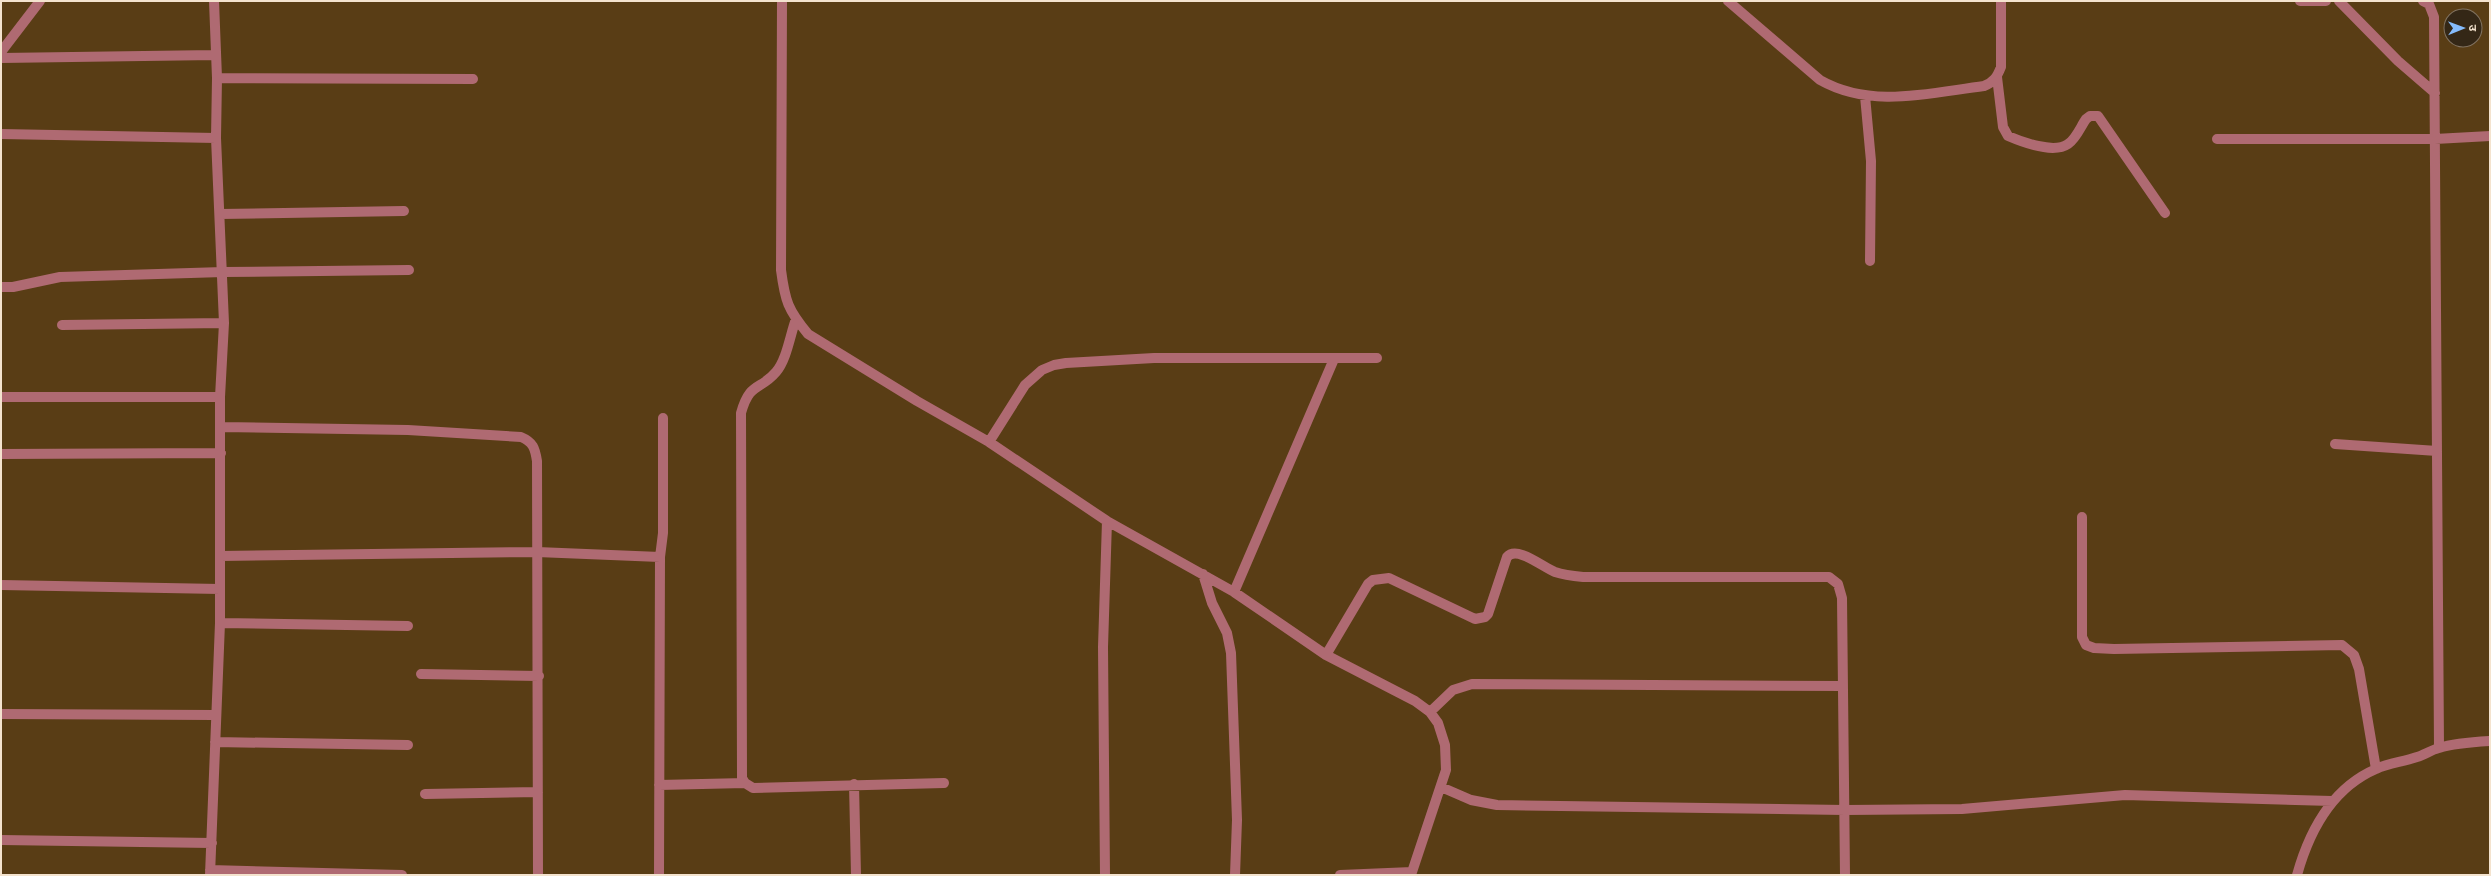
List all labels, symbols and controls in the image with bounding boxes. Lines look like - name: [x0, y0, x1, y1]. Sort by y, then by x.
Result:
- north arrow: [2443, 8, 2483, 48]
- text: उ: [2466, 24, 2480, 32]

